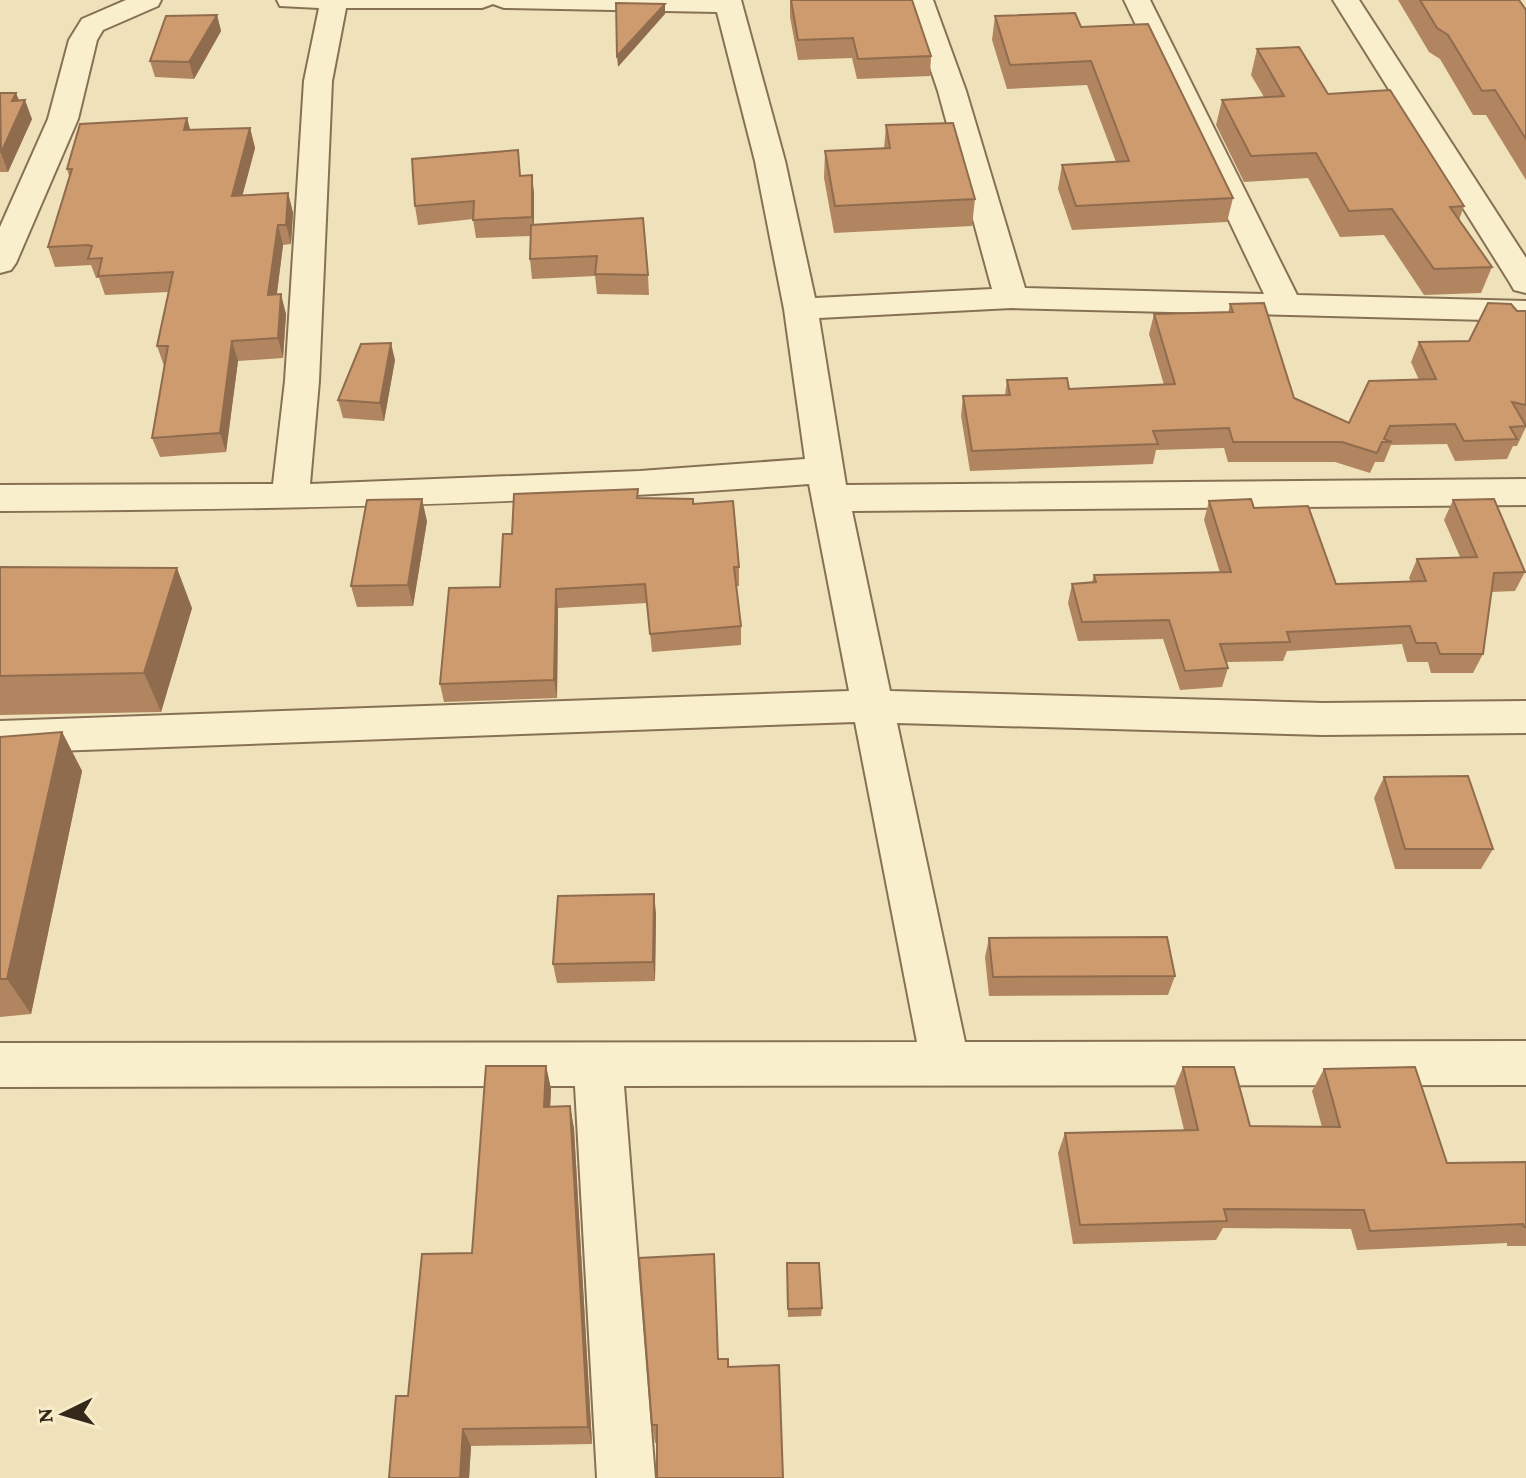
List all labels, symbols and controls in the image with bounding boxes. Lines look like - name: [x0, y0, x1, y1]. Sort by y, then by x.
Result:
- north arrow: [24, 1374, 104, 1454]
- text: N: [31, 1407, 58, 1424]

